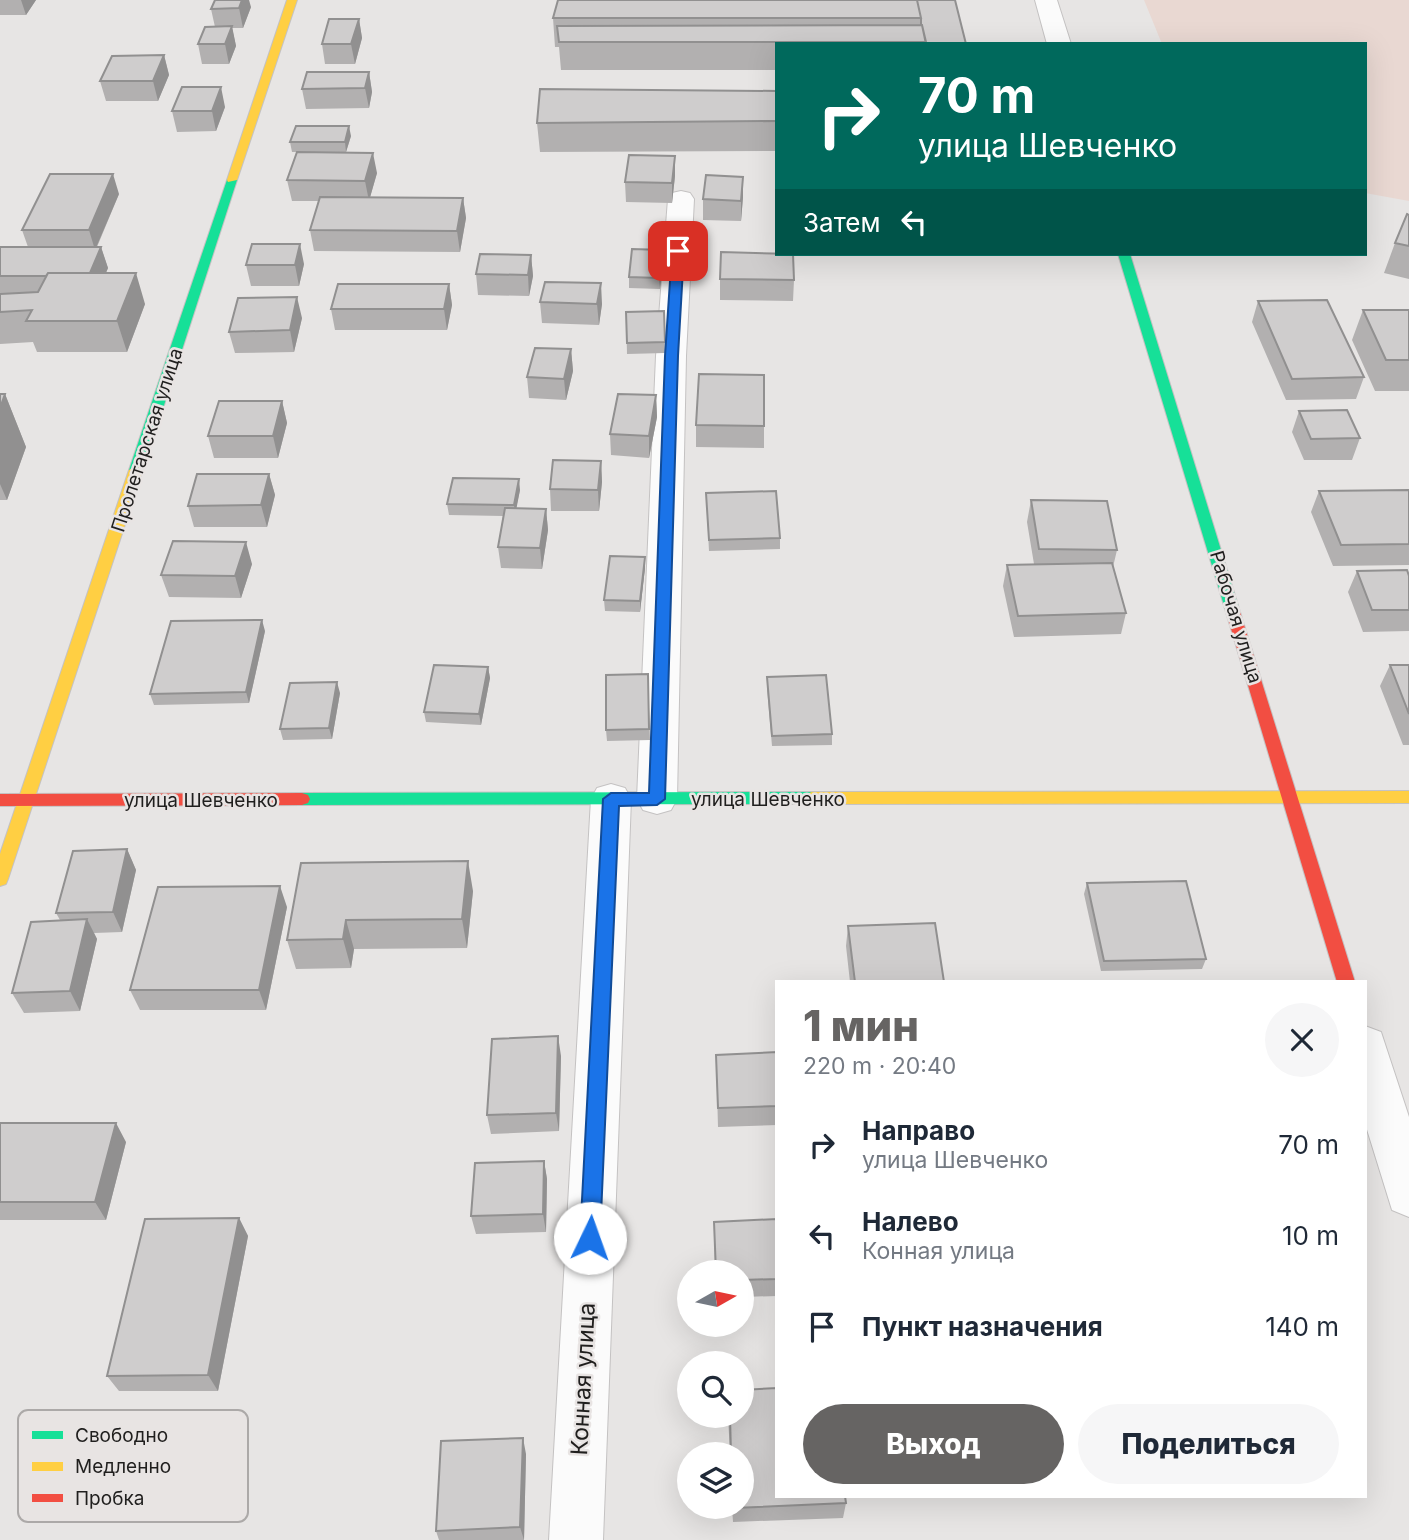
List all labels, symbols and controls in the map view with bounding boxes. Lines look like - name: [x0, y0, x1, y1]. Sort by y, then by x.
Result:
- text: 70 m: [918, 66, 1035, 125]
- icon: right: [803, 70, 894, 161]
- text: улица Шевченко: [918, 126, 1177, 165]
- icon: left: [895, 203, 933, 241]
- text: Затем: [803, 207, 881, 238]
- pin: [648, 221, 708, 281]
- icon: arrive: [659, 232, 697, 270]
- street label: Пролетарская улица: [106, 345, 188, 535]
- street label: Рабочая улица: [1205, 548, 1267, 686]
- street label: улица Шевченко: [691, 788, 845, 811]
- street label: улица Шевченко: [124, 789, 278, 812]
- text: 1 мин: [803, 1000, 919, 1051]
- button: close: [1265, 1003, 1339, 1077]
- text: 220 m · 20:40: [803, 1052, 956, 1080]
- text: Направо: [862, 1115, 975, 1146]
- icon: right: [803, 1126, 841, 1164]
- text: 70 m: [1278, 1129, 1339, 1160]
- text: улица Шевченко: [862, 1146, 1048, 1174]
- position arrow: [553, 1201, 627, 1275]
- text: Налево: [862, 1206, 959, 1237]
- icon: left: [803, 1217, 841, 1255]
- text: 10 m: [1282, 1220, 1339, 1251]
- text: Конная улица: [862, 1237, 1015, 1265]
- north arrow: [677, 1260, 754, 1337]
- map controls: [677, 1260, 754, 1519]
- street label: Конная улица: [565, 1302, 601, 1456]
- icon: arrive: [803, 1308, 841, 1346]
- text: Пункт назначения: [862, 1311, 1103, 1342]
- text: 140 m: [1265, 1311, 1339, 1342]
- button: search: [677, 1351, 754, 1428]
- button: Выход: [803, 1404, 1064, 1484]
- button: Поделиться: [1078, 1404, 1339, 1484]
- legend: [18, 1410, 248, 1522]
- text: Свободно: [75, 1424, 168, 1447]
- button: layers: [677, 1442, 754, 1519]
- text: Медленно: [75, 1455, 171, 1478]
- text: Пробка: [75, 1487, 144, 1510]

